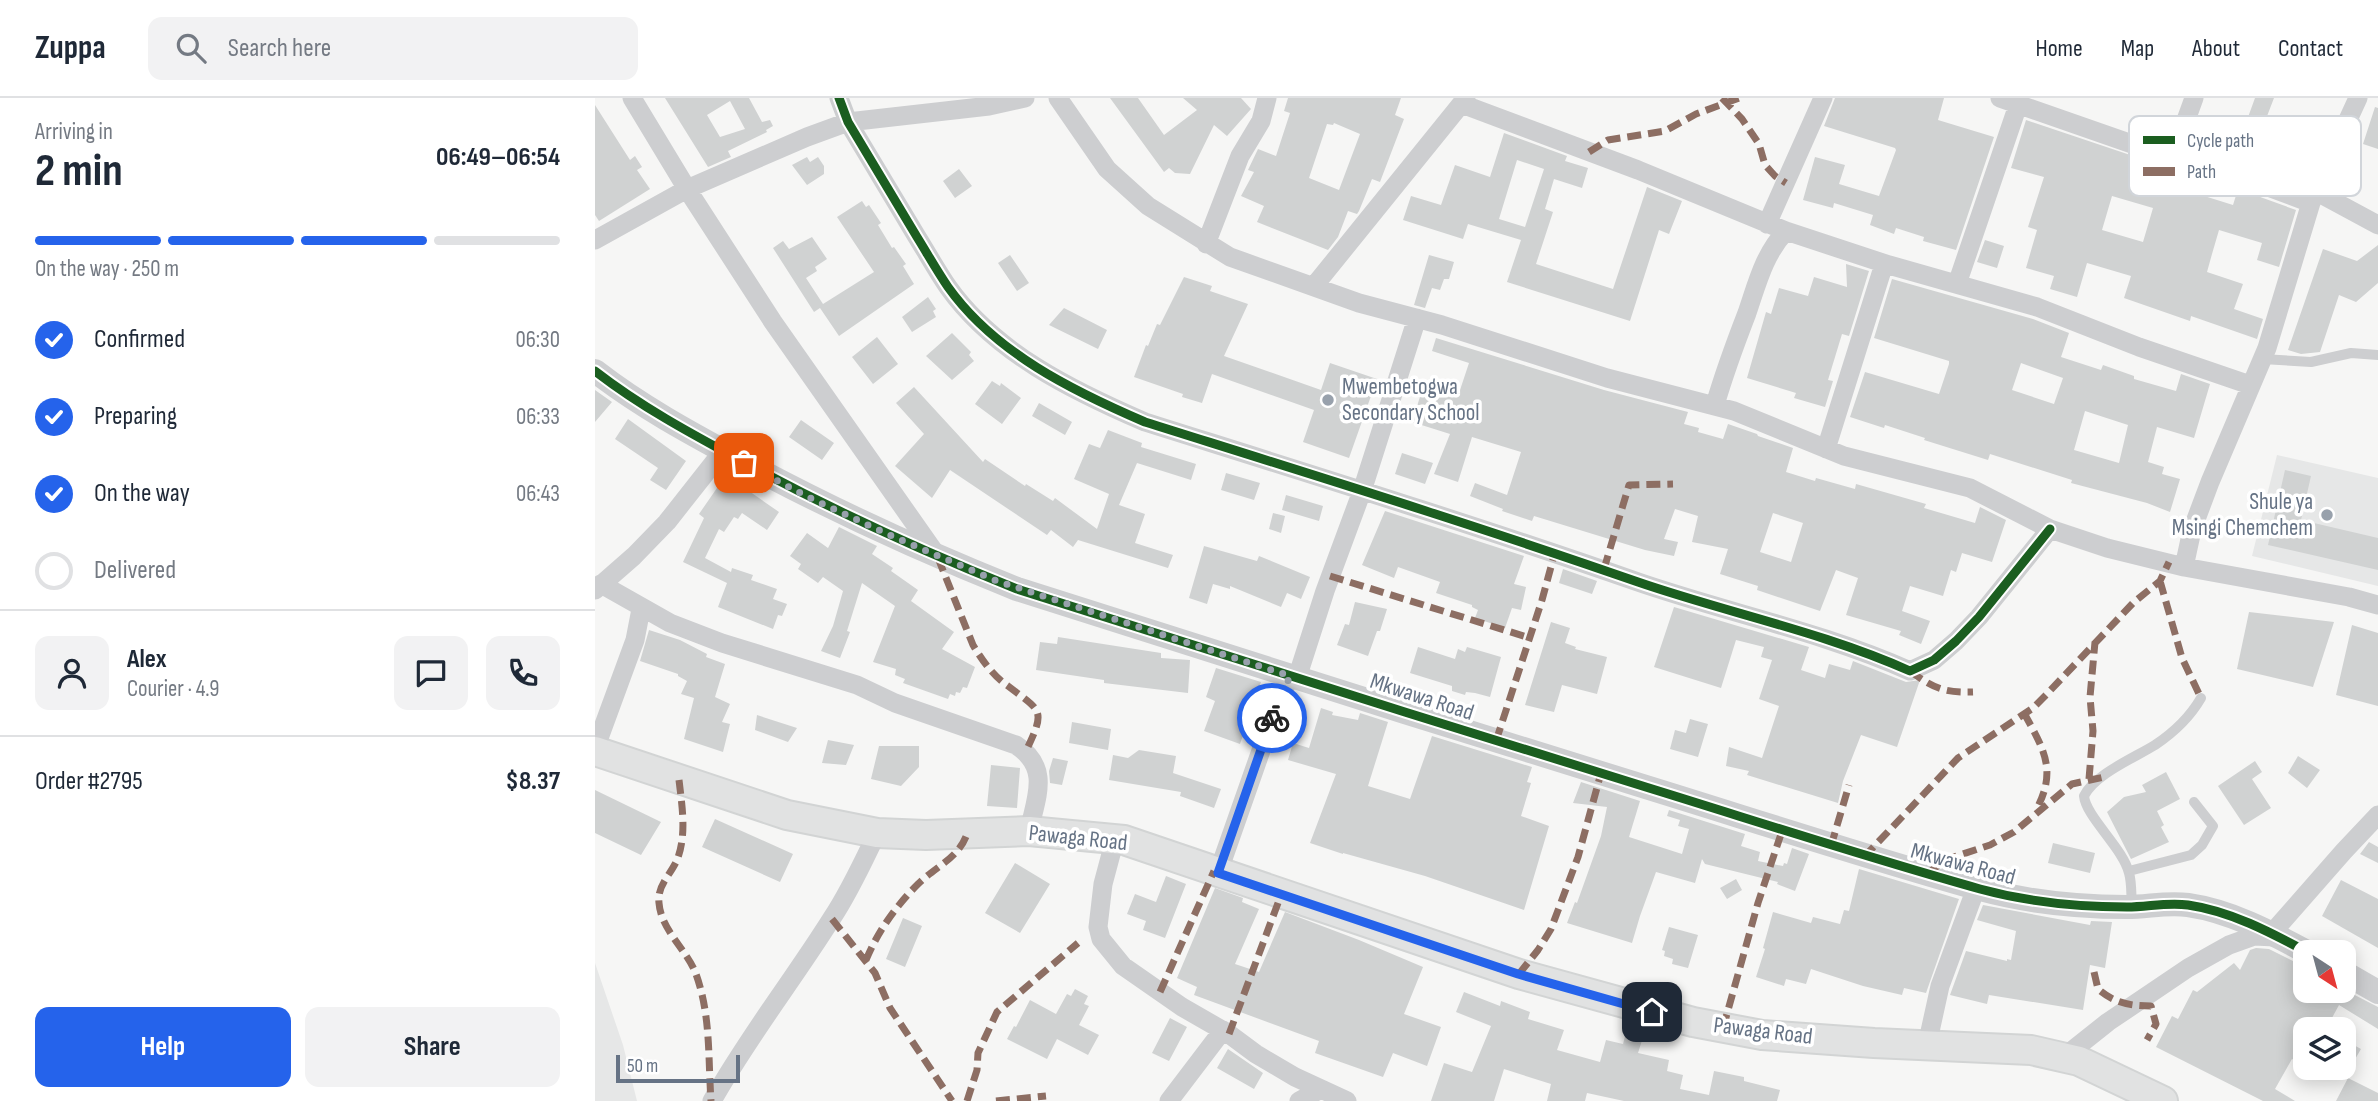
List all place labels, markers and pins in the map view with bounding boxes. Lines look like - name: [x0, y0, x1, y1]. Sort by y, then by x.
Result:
- place label: Mwembetogwa Secondary School: [1342, 373, 1480, 427]
- marker: Mwembetogwa Secondary School: [1320, 392, 1336, 408]
- pin: [714, 433, 774, 493]
- place label: Shule ya Msingi Chemchem: [2172, 488, 2313, 542]
- marker: Shule ya Msingi Chemchem: [2319, 507, 2335, 523]
- pin: [1622, 982, 1682, 1042]

